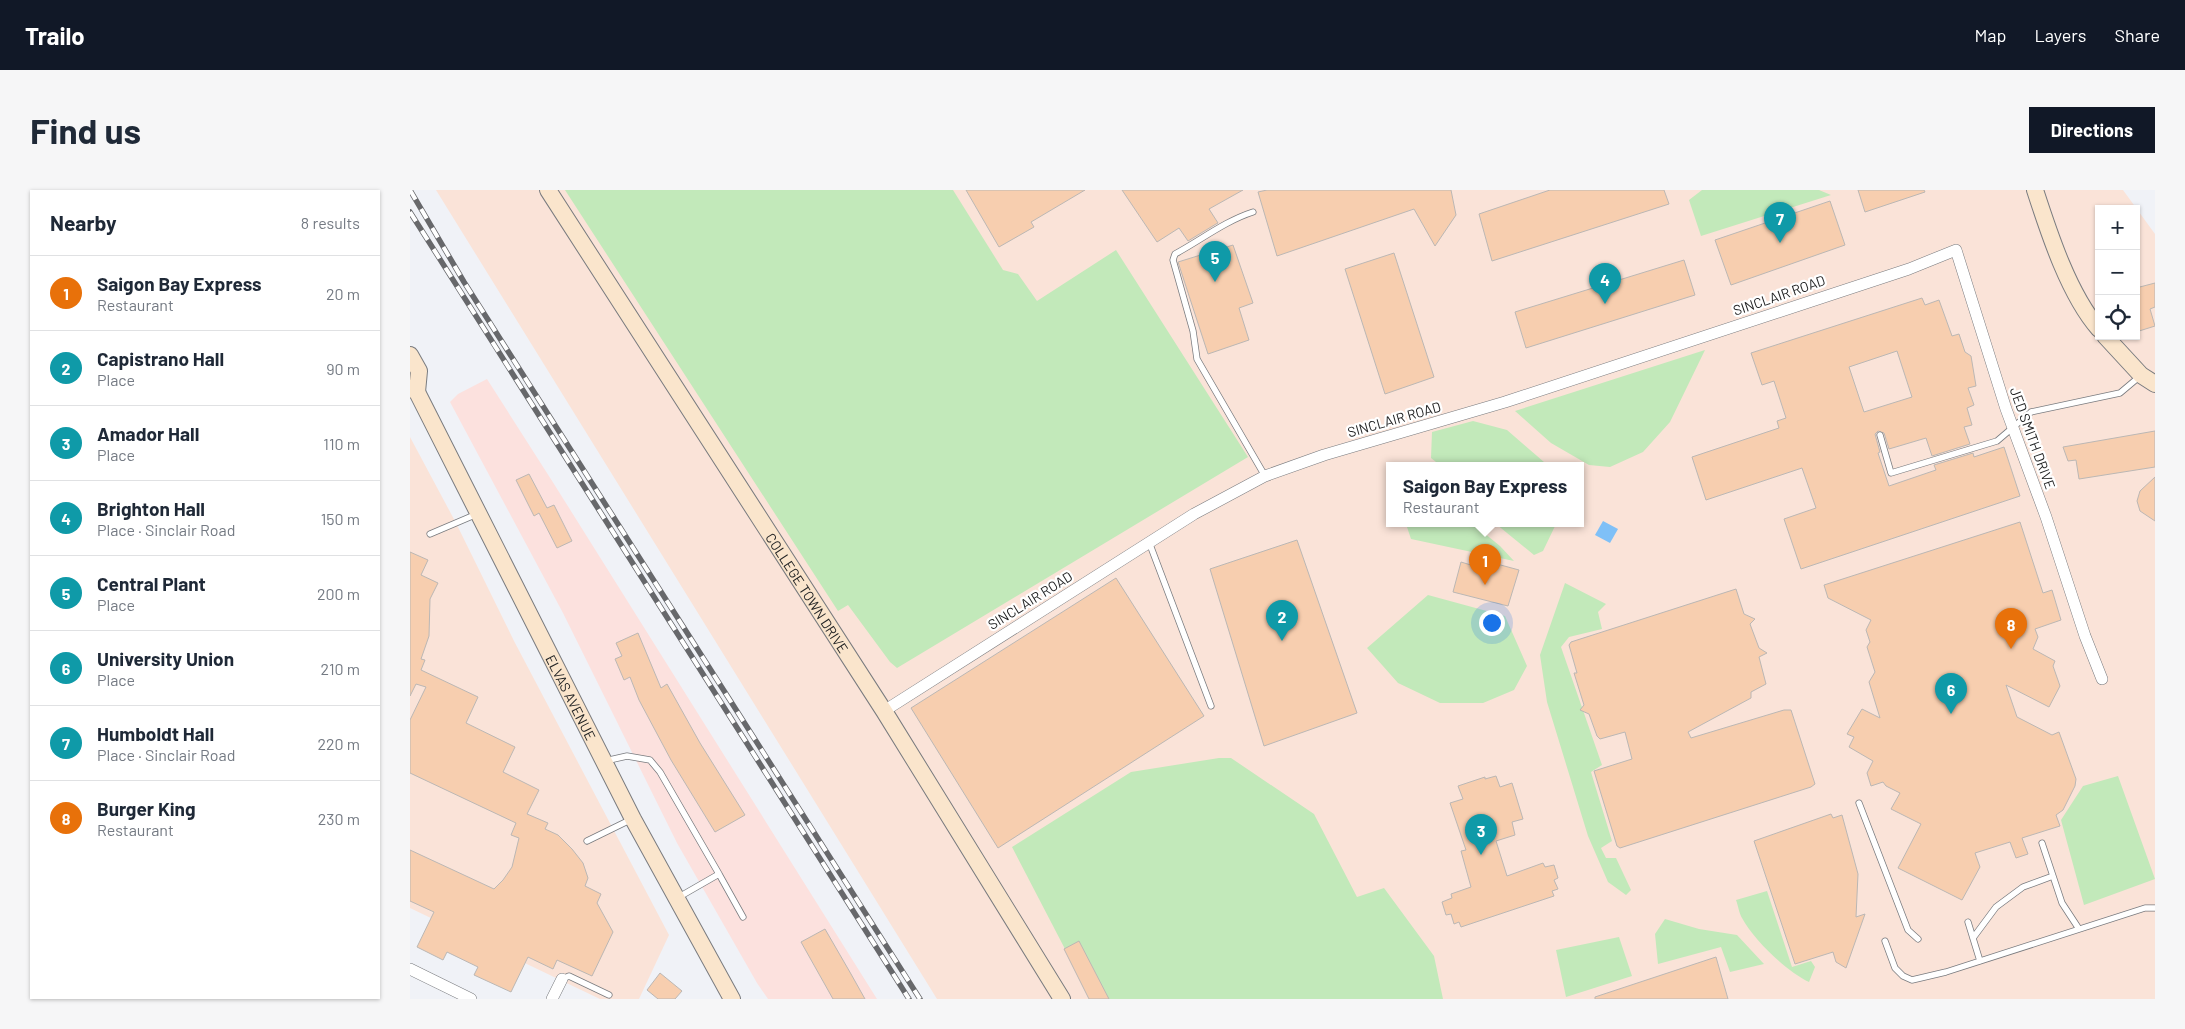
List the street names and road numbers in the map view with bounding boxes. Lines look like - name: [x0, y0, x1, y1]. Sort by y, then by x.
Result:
- street label: SINCLAIR ROAD: [1731, 271, 1827, 319]
- street label: JED SMITH DRIVE: [2007, 385, 2059, 491]
- street label: SINCLAIR ROAD: [1345, 398, 1443, 440]
- street label: COLLEGE TOWN DRIVE: [763, 529, 852, 656]
- street label: SINCLAIR ROAD: [985, 567, 1075, 633]
- street label: ELVAS AVENUE: [543, 652, 600, 743]

